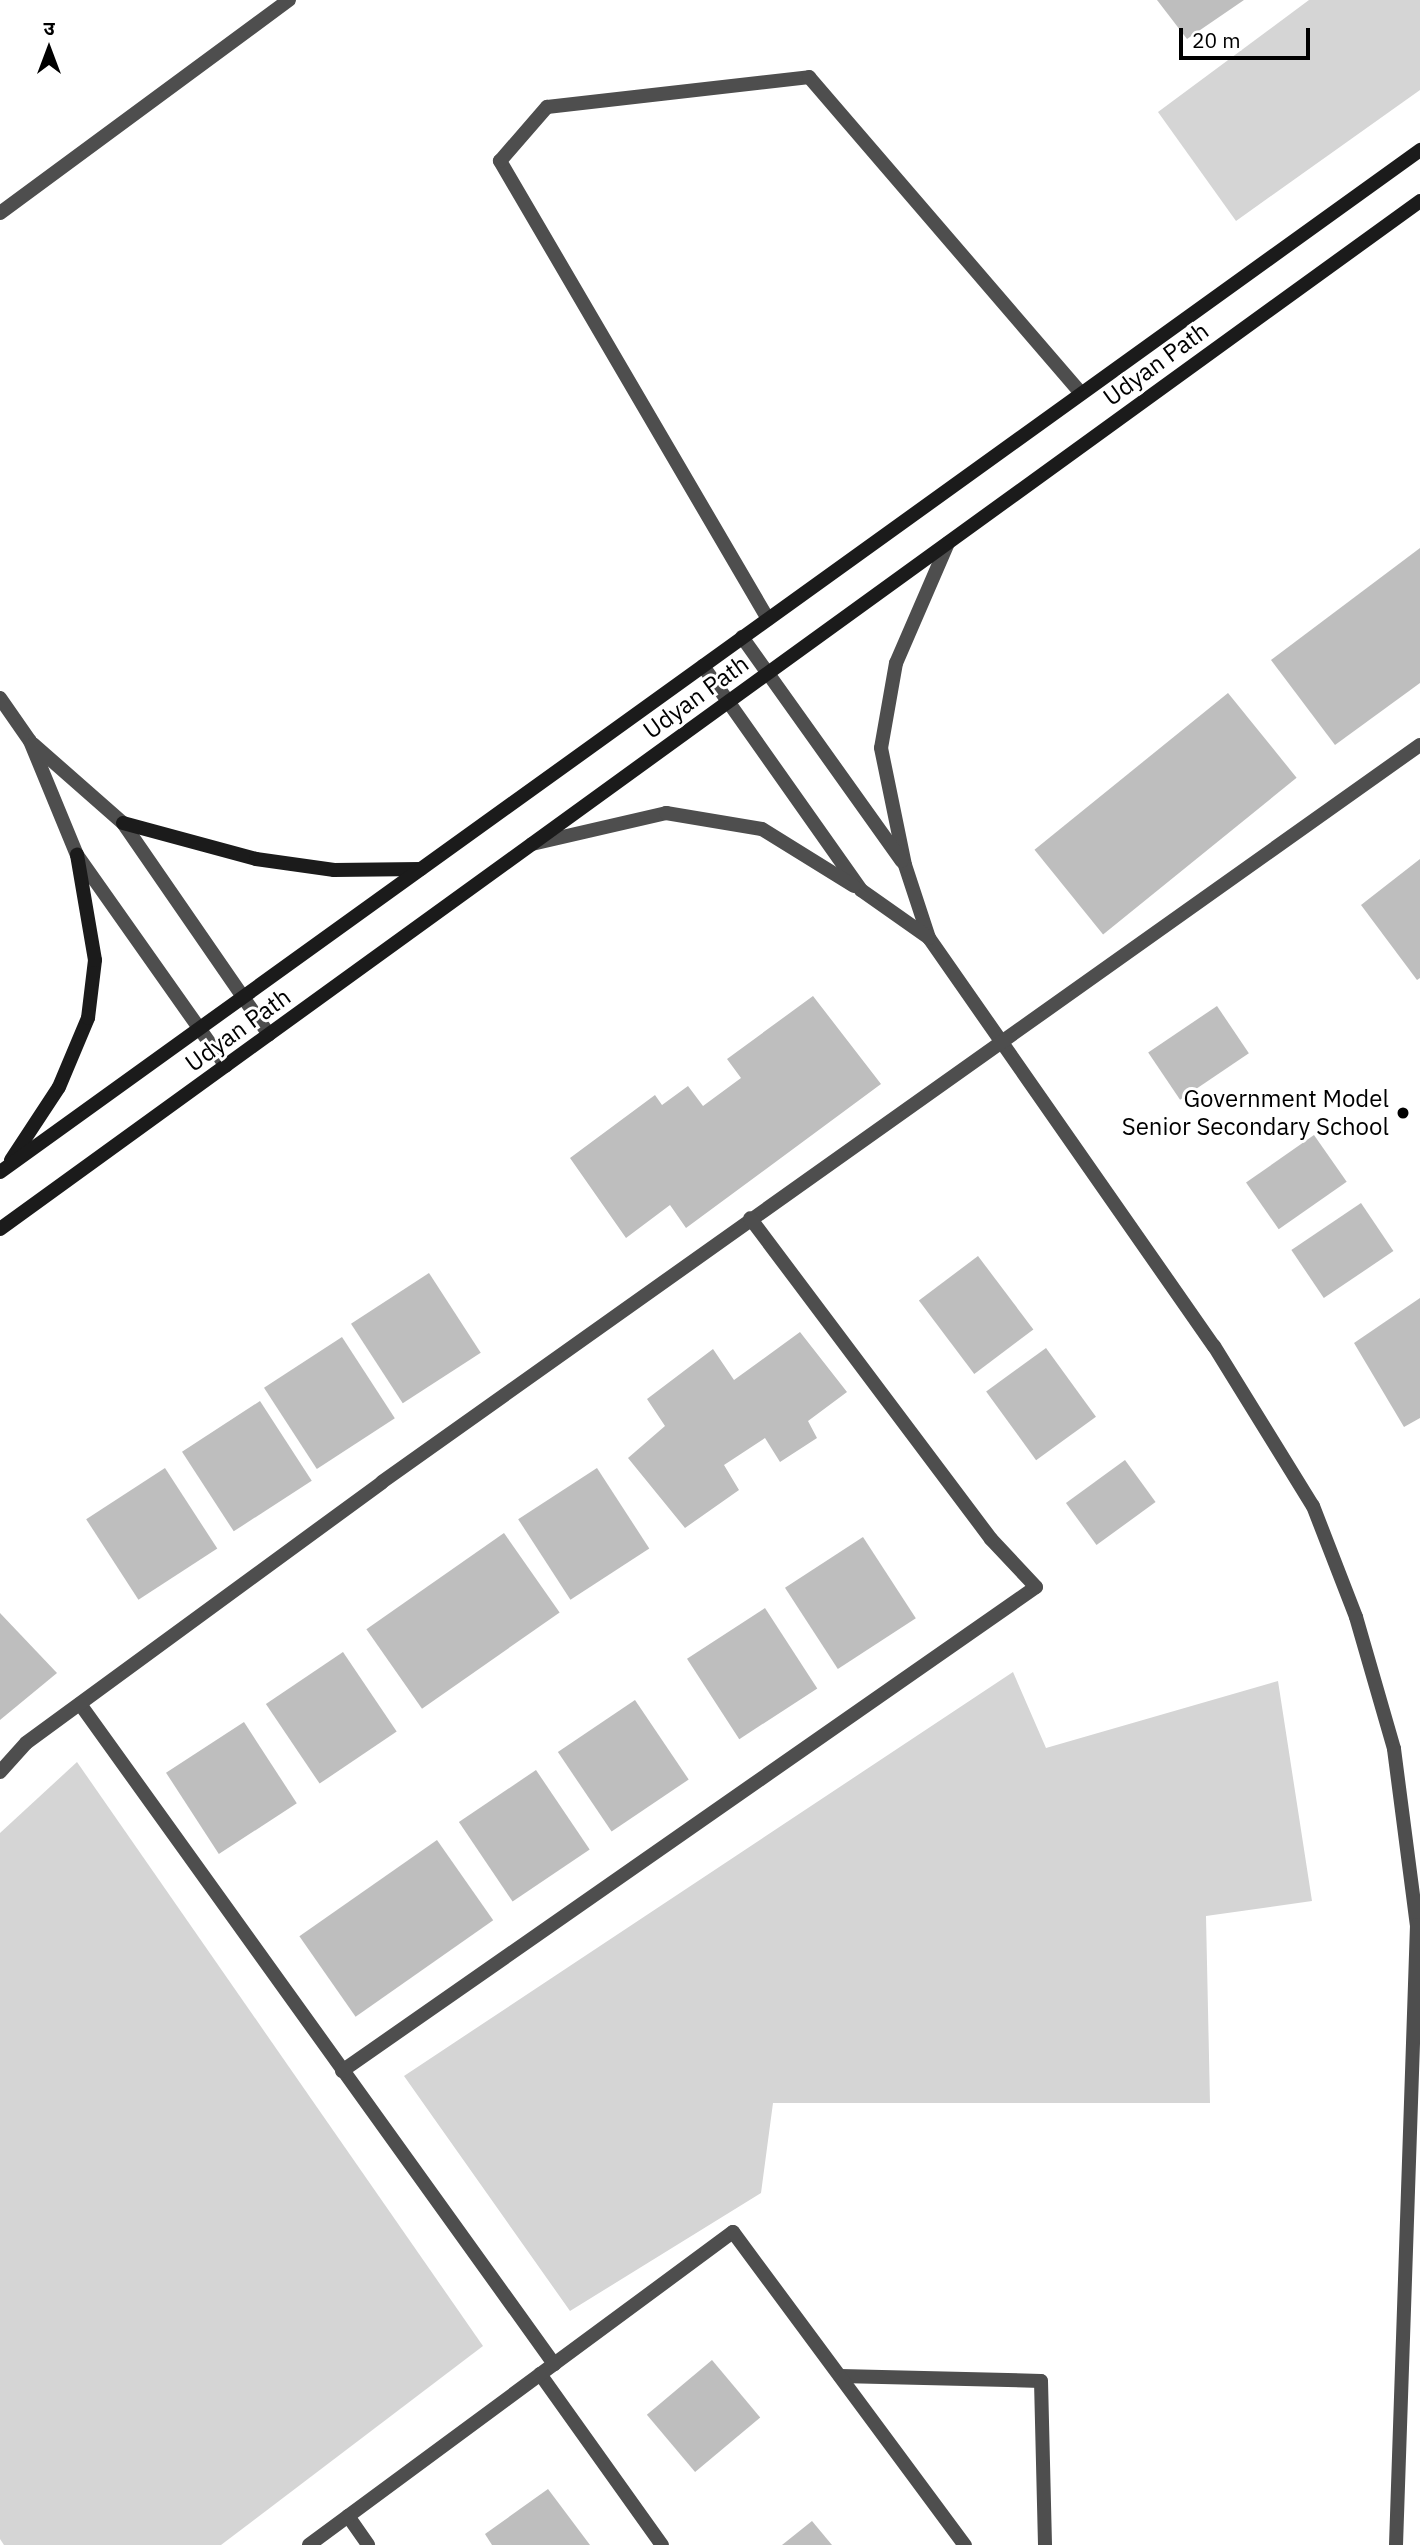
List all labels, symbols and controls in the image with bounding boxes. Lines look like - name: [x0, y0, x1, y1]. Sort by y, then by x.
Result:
- north arrow: [14, 14, 84, 84]
- scale bar: [1182, 14, 1313, 58]
- text: उ: [43, 16, 55, 40]
- text: 20 m: [1192, 26, 1241, 54]
- street label: Udyan Path: [1098, 316, 1214, 412]
- street label: Udyan Path: [638, 649, 754, 745]
- street label: Udyan Path: [180, 982, 296, 1078]
- place label: Government Model Senior Secondary School: [1122, 1085, 1389, 1141]
- marker: Government Model Senior Secondary School: [1395, 1105, 1411, 1121]

